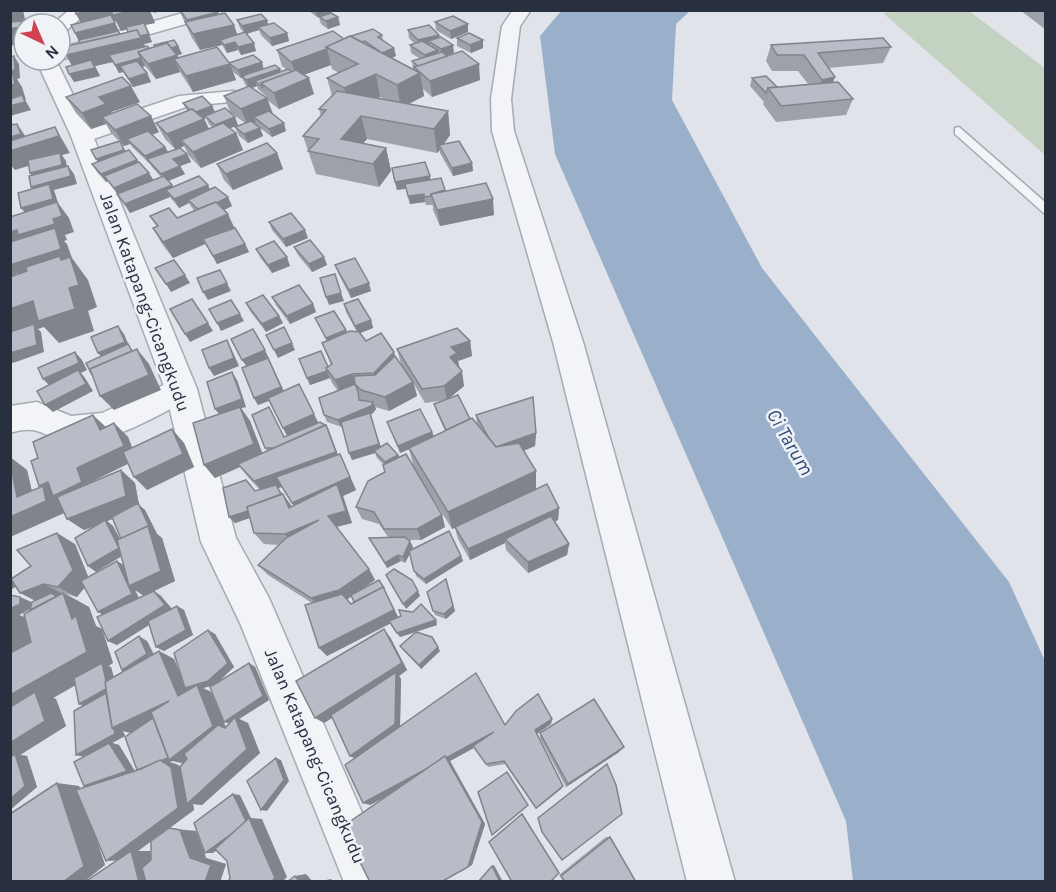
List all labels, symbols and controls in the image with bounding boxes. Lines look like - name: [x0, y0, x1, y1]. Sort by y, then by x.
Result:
- north arrow: [12, 12, 72, 72]
- text: N: [41, 42, 63, 63]
- street label: Jalan Katapang-Cicangkudu: [95, 189, 195, 415]
- water label: Ci Tarum: [762, 405, 818, 479]
- street label: Jalan Katapang-Cicangkudu: [260, 645, 370, 867]

